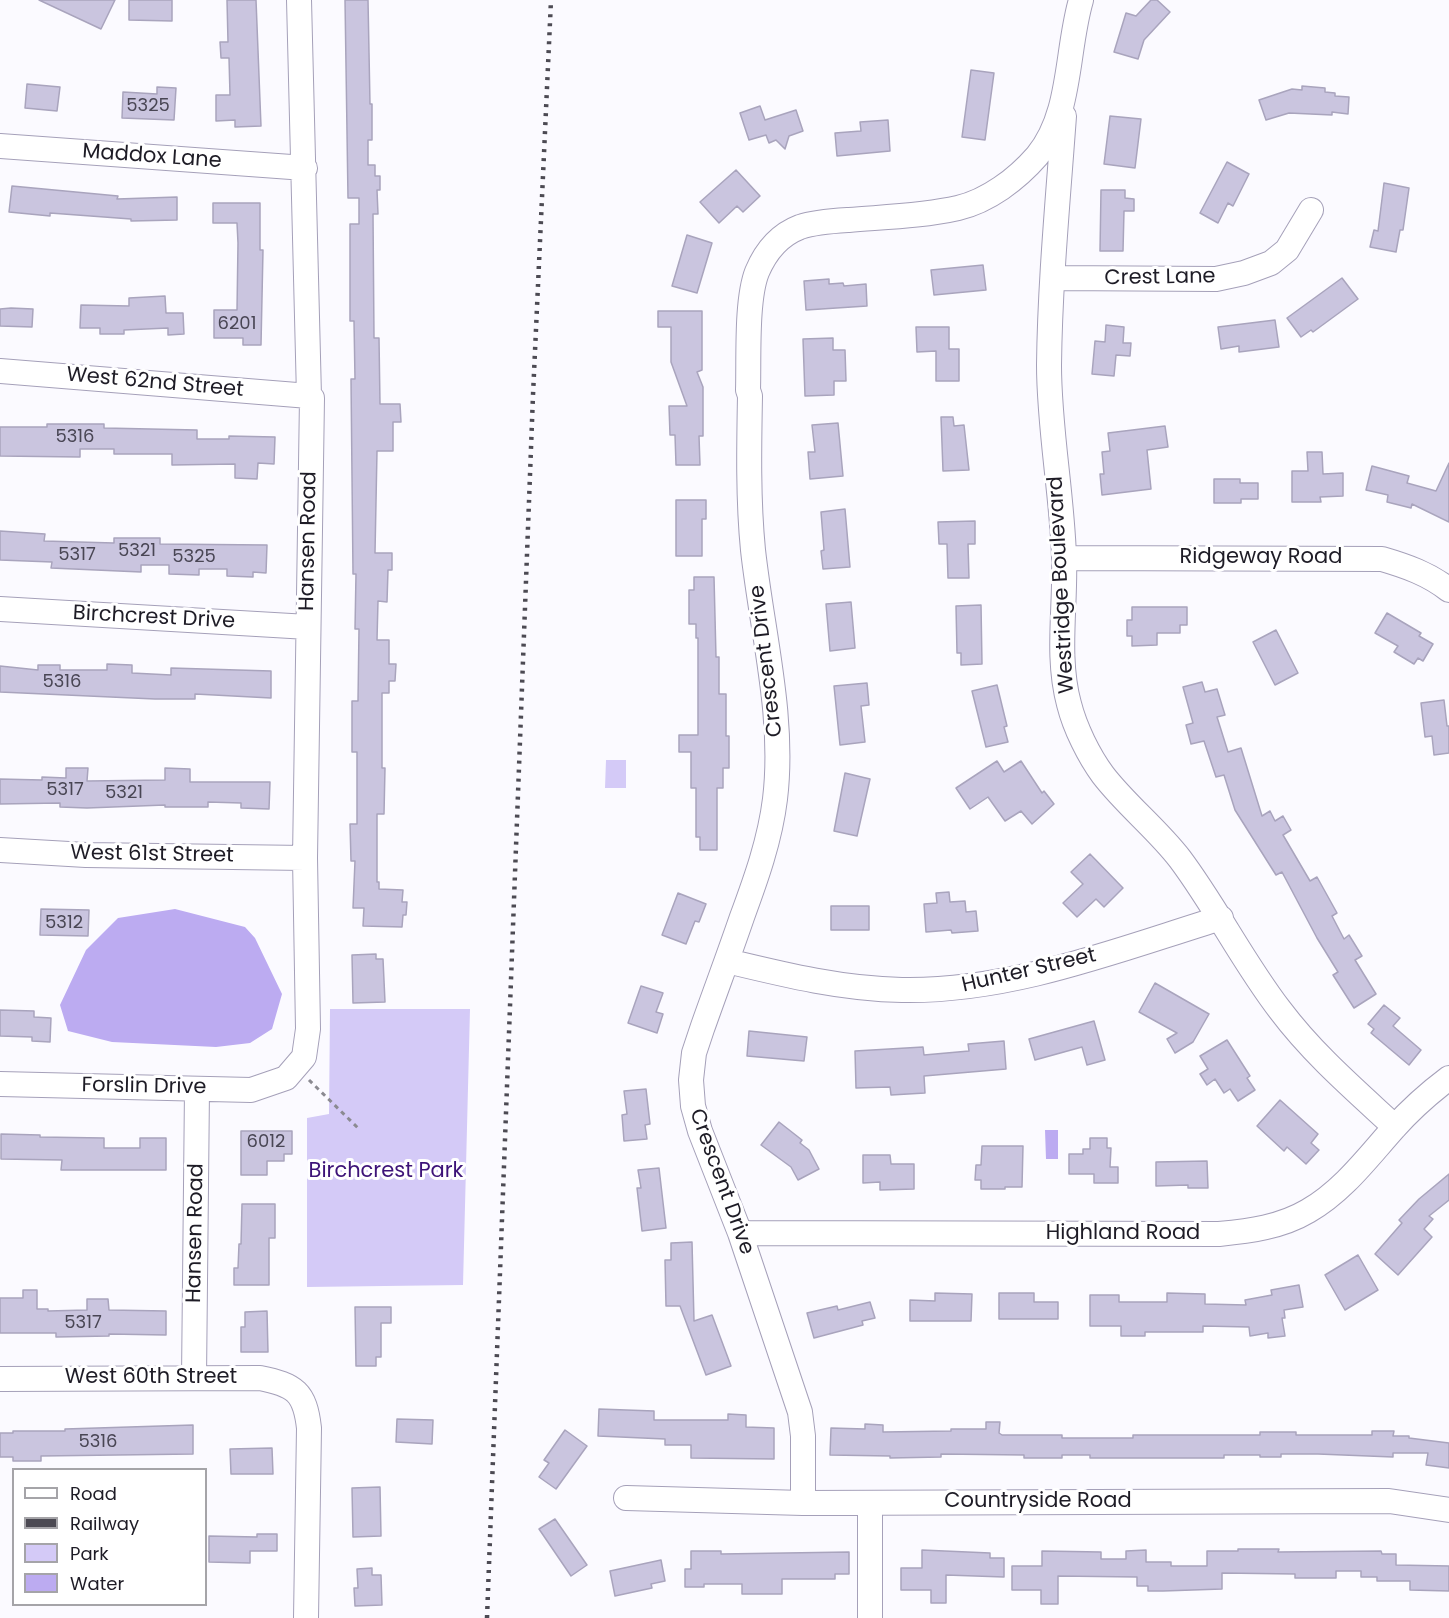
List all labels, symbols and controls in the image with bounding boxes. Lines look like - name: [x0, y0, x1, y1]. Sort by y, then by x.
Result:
- house number: 5325: [126, 95, 170, 117]
- street label: Maddox Lane: [82, 140, 222, 174]
- street label: Crest Lane: [1104, 264, 1216, 292]
- house number: 6201: [218, 313, 256, 335]
- street label: West 62nd Street: [65, 363, 245, 403]
- house number: 5316: [55, 426, 95, 448]
- street label: Hansen Road: [295, 471, 323, 611]
- street label: Westridge Boulevard: [1044, 475, 1080, 695]
- house number: 5321: [118, 540, 156, 562]
- house number: 5317: [58, 544, 96, 566]
- street label: Ridgeway Road: [1180, 545, 1342, 571]
- house number: 5325: [172, 546, 216, 568]
- street label: Crescent Drive: [745, 583, 789, 739]
- street label: Birchcrest Drive: [72, 601, 236, 635]
- house number: 5316: [42, 671, 82, 693]
- house number: 5317: [46, 779, 84, 801]
- house number: 5321: [105, 782, 143, 804]
- street label: West 61st Street: [70, 841, 234, 869]
- house number: 5312: [45, 912, 83, 934]
- street label: Hunter Street: [959, 943, 1099, 999]
- street label: Forslin Drive: [81, 1073, 207, 1101]
- street label: Crescent Drive: [683, 1106, 759, 1258]
- house number: 6012: [247, 1131, 285, 1153]
- park label: Birchcrest Park: [309, 1159, 463, 1185]
- street label: Hansen Road: [182, 1163, 210, 1303]
- street label: Highland Road: [1046, 1221, 1200, 1247]
- house number: 5317: [64, 1312, 102, 1334]
- street label: West 60th Street: [65, 1365, 237, 1391]
- house number: 5316: [78, 1431, 118, 1453]
- legend: [12, 1468, 207, 1606]
- text: Road: [70, 1481, 117, 1506]
- street label: Countryside Road: [944, 1489, 1132, 1515]
- text: Railway: [70, 1511, 139, 1536]
- text: Park: [70, 1541, 109, 1566]
- text: Water: [70, 1571, 124, 1596]

